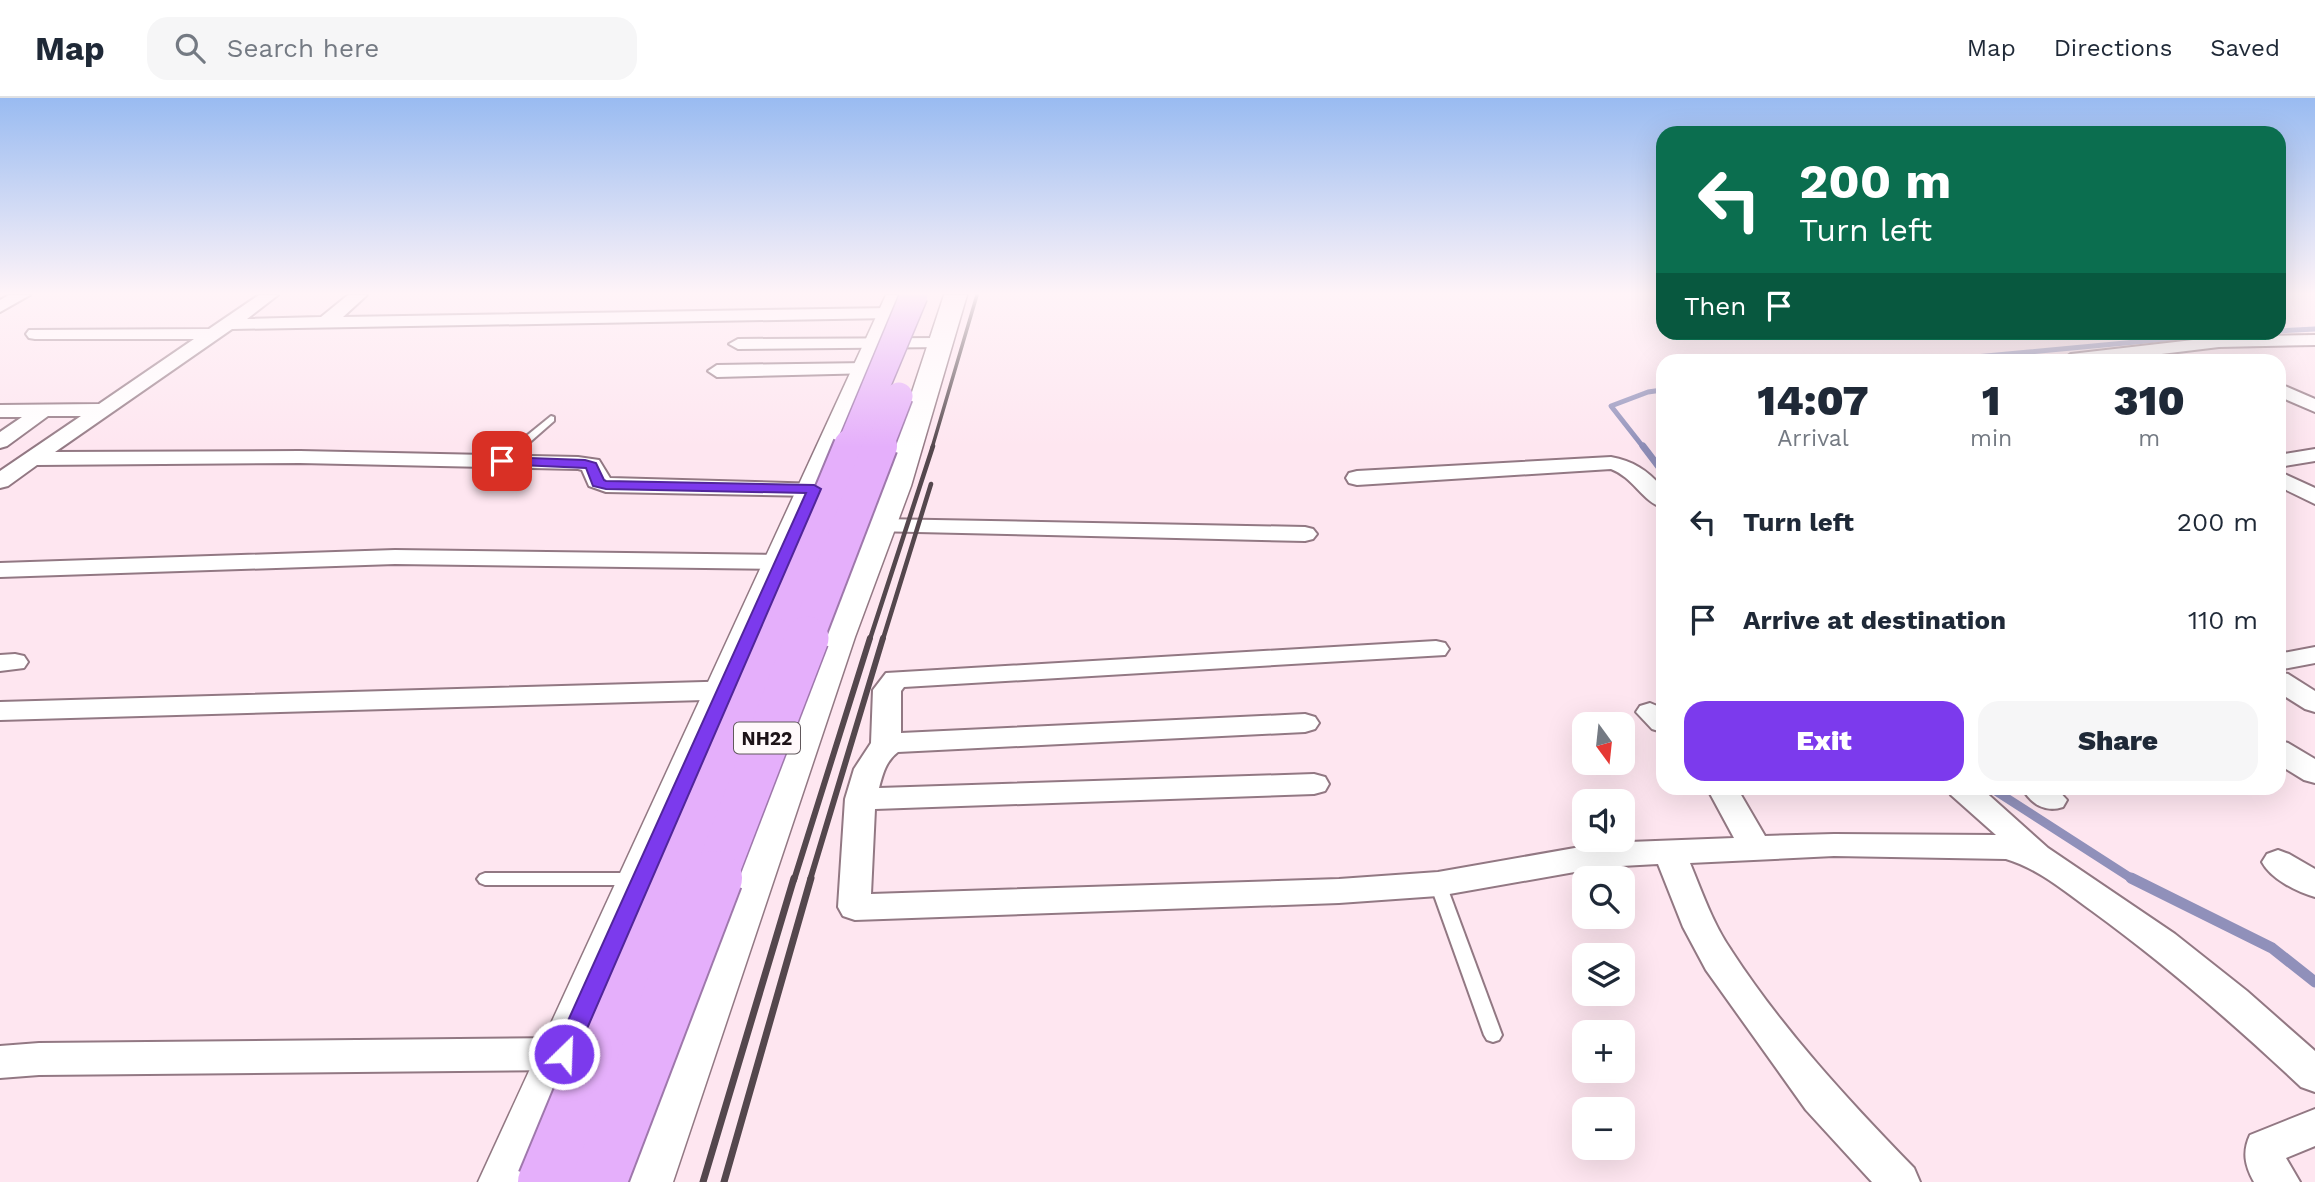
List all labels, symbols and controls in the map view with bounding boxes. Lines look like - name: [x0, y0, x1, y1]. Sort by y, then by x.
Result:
- search box: [147, 17, 637, 80]
- text: Map: [35, 29, 105, 68]
- icon: search: [171, 29, 209, 67]
- text: Search here: [227, 33, 379, 63]
- text: Map: [1967, 34, 2016, 62]
- text: Directions: [2054, 34, 2172, 62]
- text: Saved: [2210, 34, 2280, 62]
- text: 200 m: [1799, 152, 1951, 210]
- icon: left: [1684, 154, 1775, 245]
- text: Turn left: [1799, 211, 1932, 249]
- icon: arrive: [1760, 287, 1798, 325]
- text: Then: [1684, 291, 1746, 321]
- text: 14:07: [1757, 376, 1869, 425]
- text: 1: [1982, 376, 2001, 425]
- text: 310: [2114, 376, 2185, 425]
- text: Arrival: [1777, 425, 1849, 452]
- text: min: [1970, 425, 2012, 452]
- text: m: [2138, 425, 2160, 452]
- pin: [472, 431, 532, 491]
- icon: arrive: [483, 442, 521, 480]
- icon: left: [1684, 503, 1722, 541]
- text: Turn left: [1743, 507, 1854, 537]
- text: 200 m: [2177, 507, 2258, 537]
- icon: arrive: [1684, 601, 1722, 639]
- text: Arrive at destination: [1743, 605, 2006, 635]
- text: 110 m: [2188, 605, 2258, 635]
- button: Exit: [1684, 701, 1964, 781]
- button: Share: [1978, 701, 2258, 781]
- north arrow: [1572, 712, 1634, 775]
- map controls: [1572, 712, 1635, 1160]
- road number: NH22: [734, 722, 800, 754]
- button: sound: [1572, 789, 1635, 852]
- button: search: [1572, 866, 1635, 929]
- button: layers: [1572, 943, 1635, 1006]
- position arrow: [527, 1017, 601, 1091]
- button: +: [1572, 1020, 1635, 1083]
- button: −: [1572, 1097, 1635, 1160]

